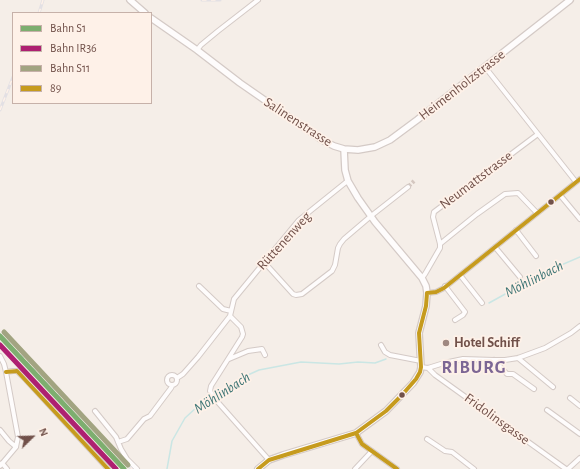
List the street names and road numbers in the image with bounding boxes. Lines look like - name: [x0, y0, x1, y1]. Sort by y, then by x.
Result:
- street label: Heimenholzstrasse: [416, 46, 508, 124]
- street label: Salinenstrasse: [261, 94, 335, 150]
- street label: Neumattstrasse: [436, 147, 516, 213]
- street label: Rüttenenweg: [253, 208, 315, 274]
- street label: Fridolinsgasse: [461, 390, 533, 448]

